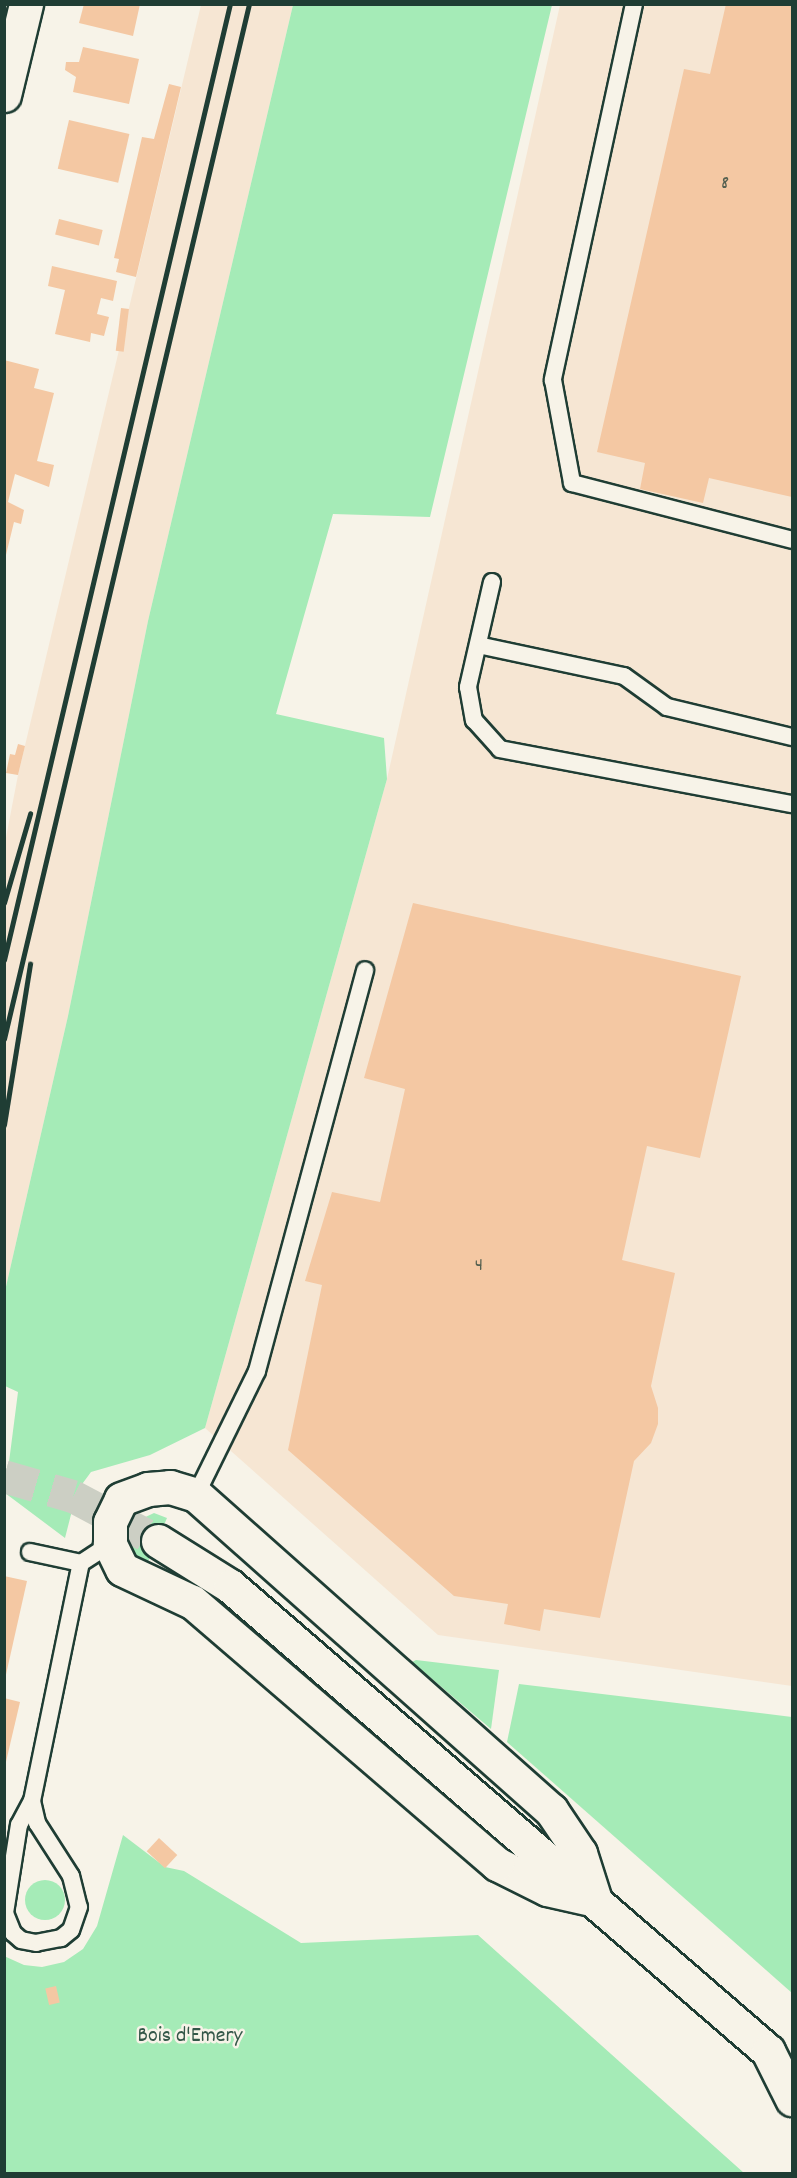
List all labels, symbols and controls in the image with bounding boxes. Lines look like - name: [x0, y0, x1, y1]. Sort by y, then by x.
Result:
- house number: 8: [721, 172, 729, 196]
- house number: 4: [475, 1254, 483, 1278]
- park label: Bois d'Emery: [137, 2024, 243, 2050]

